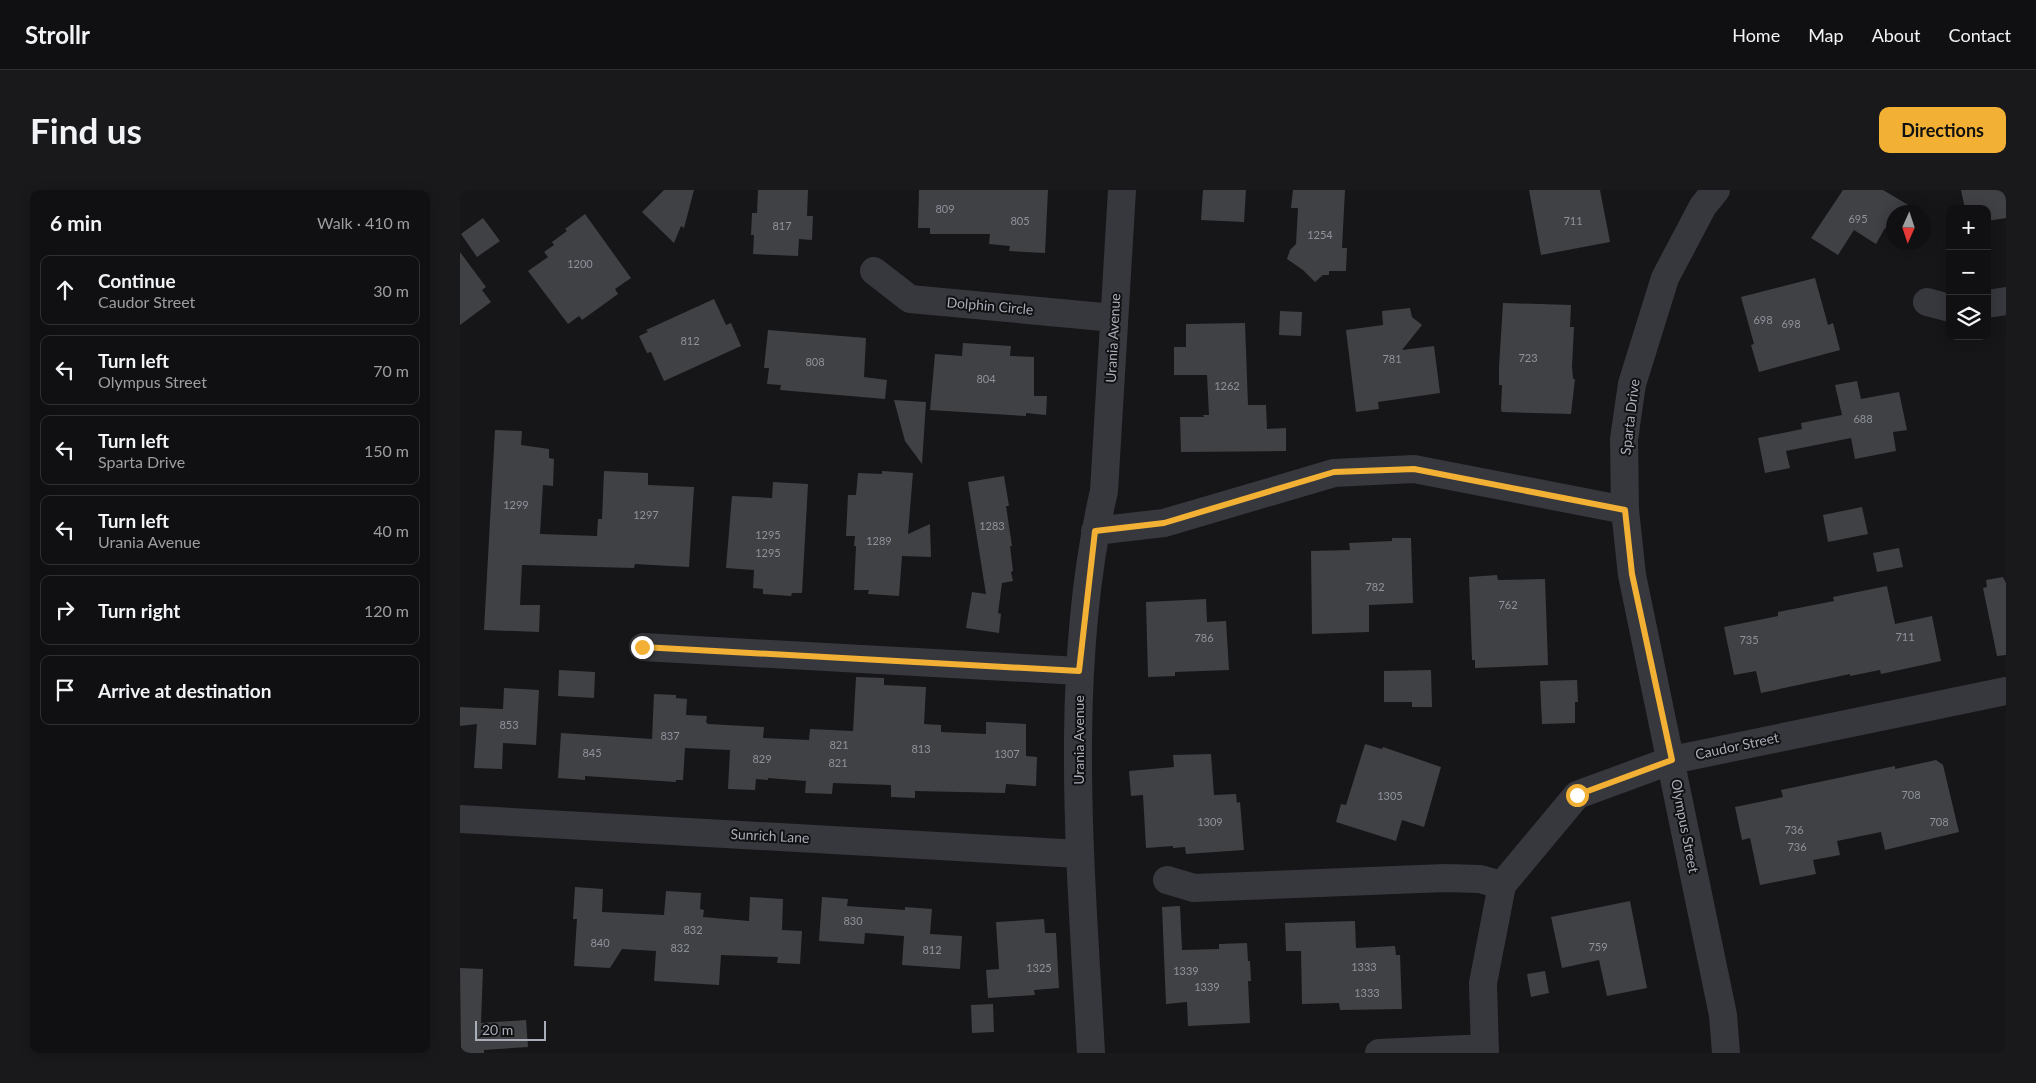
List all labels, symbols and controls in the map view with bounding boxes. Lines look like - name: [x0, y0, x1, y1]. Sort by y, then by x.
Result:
- text: Strollr: [25, 20, 90, 49]
- text: Home: [1732, 24, 1780, 46]
- text: Map: [1808, 24, 1844, 46]
- text: About: [1872, 24, 1921, 46]
- text: Contact: [1949, 24, 2011, 46]
- button: Directions: [1879, 107, 2006, 153]
- text: Find us: [30, 109, 142, 151]
- house number: 809: [935, 202, 955, 215]
- north arrow: [1886, 205, 1931, 250]
- map controls: [1946, 205, 1991, 340]
- button: +: [1946, 205, 1991, 250]
- text: 6 min: [50, 210, 102, 235]
- house number: 695: [1848, 212, 1868, 225]
- text: Walk · 410 m: [317, 213, 410, 232]
- house number: 805: [1010, 214, 1030, 227]
- house number: 711: [1563, 214, 1583, 227]
- house number: 817: [772, 219, 792, 232]
- house number: 1254: [1307, 228, 1333, 241]
- button: −: [1946, 250, 1991, 295]
- house number: 1200: [567, 257, 593, 270]
- text: Continue: [98, 269, 176, 292]
- icon: ahead: [51, 276, 79, 304]
- text: 30 m: [373, 281, 409, 300]
- text: Caudor Street: [98, 292, 195, 311]
- street label: Dolphin Circle: [946, 293, 1034, 318]
- street label: Urania Avenue: [1102, 293, 1123, 383]
- button: layers: [1946, 295, 1991, 340]
- house number: 698: [1753, 313, 1773, 326]
- house number: 698: [1781, 317, 1801, 330]
- house number: 812: [680, 334, 700, 347]
- text: Turn left: [98, 349, 169, 372]
- house number: 723: [1518, 351, 1538, 364]
- house number: 781: [1382, 352, 1402, 365]
- house number: 808: [805, 355, 825, 368]
- icon: left: [51, 356, 79, 384]
- text: 70 m: [373, 361, 409, 380]
- text: Olympus Street: [98, 372, 207, 391]
- house number: 804: [976, 372, 996, 385]
- street label: Sparta Drive: [1616, 378, 1643, 456]
- house number: 1262: [1214, 379, 1240, 392]
- house number: 688: [1853, 412, 1873, 425]
- text: Turn left: [98, 429, 169, 452]
- icon: left: [51, 436, 79, 464]
- text: 150 m: [364, 441, 409, 460]
- text: Sparta Drive: [98, 452, 185, 471]
- house number: 1299: [503, 498, 529, 511]
- house number: 1297: [633, 508, 659, 521]
- text: Turn left: [98, 509, 169, 532]
- icon: left: [51, 516, 79, 544]
- house number: 1283: [979, 519, 1005, 532]
- text: 40 m: [373, 521, 409, 540]
- house number: 1295: [755, 528, 781, 541]
- text: Urania Avenue: [98, 532, 200, 551]
- house number: 1289: [866, 534, 892, 547]
- house number: 1295: [755, 546, 781, 559]
- house number: 782: [1365, 580, 1385, 593]
- icon: right: [51, 596, 79, 624]
- house number: 762: [1498, 598, 1518, 611]
- text: Turn right: [98, 599, 180, 622]
- text: 120 m: [364, 601, 409, 620]
- house number: 711: [1895, 630, 1915, 643]
- house number: 786: [1194, 631, 1214, 644]
- house number: 735: [1739, 633, 1759, 646]
- route end: [631, 636, 654, 659]
- icon: arrive: [51, 676, 79, 704]
- text: Arrive at destination: [98, 679, 271, 702]
- street label: Urania Avenue: [1070, 695, 1087, 785]
- house number: 853: [499, 718, 519, 731]
- street label: Caudor Street: [1693, 728, 1780, 763]
- house number: 837: [660, 729, 680, 742]
- house number: 821: [829, 738, 849, 751]
- house number: 813: [911, 742, 931, 755]
- house number: 845: [582, 746, 602, 759]
- house number: 1307: [994, 747, 1020, 760]
- house number: 829: [752, 752, 772, 765]
- house number: 821: [828, 756, 848, 769]
- street label: Olympus Street: [1668, 778, 1703, 874]
- route start: [1566, 784, 1589, 807]
- house number: 708: [1901, 788, 1921, 801]
- house number: 1305: [1377, 789, 1403, 802]
- house number: 1309: [1197, 815, 1223, 828]
- house number: 708: [1929, 815, 1949, 828]
- house number: 736: [1784, 823, 1804, 836]
- street label: Sunrich Lane: [730, 825, 810, 846]
- house number: 736: [1787, 840, 1807, 853]
- house number: 830: [843, 914, 863, 927]
- house number: 832: [683, 923, 703, 936]
- house number: 840: [590, 936, 610, 949]
- house number: 759: [1588, 940, 1608, 953]
- house number: 832: [670, 941, 690, 954]
- house number: 812: [922, 943, 942, 956]
- house number: 1333: [1351, 960, 1377, 973]
- house number: 1325: [1026, 961, 1052, 974]
- house number: 1339: [1173, 964, 1199, 977]
- house number: 1339: [1194, 980, 1220, 993]
- house number: 1333: [1354, 986, 1380, 999]
- scale bar: [475, 1018, 546, 1041]
- text: 20 m: [482, 1021, 513, 1038]

